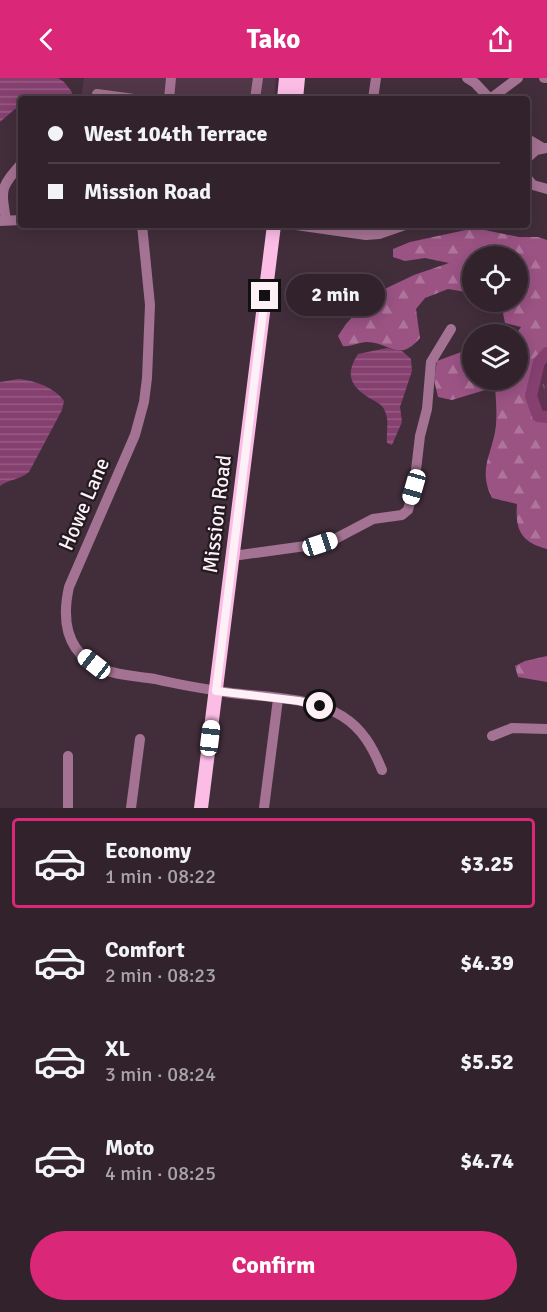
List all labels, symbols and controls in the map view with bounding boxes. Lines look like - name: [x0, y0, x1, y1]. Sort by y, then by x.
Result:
- icon: back: [30, 23, 63, 56]
- text: Tako: [247, 23, 300, 56]
- icon: share: [484, 23, 517, 56]
- text: West 104th Terrace: [84, 120, 267, 147]
- text: Mission Road: [84, 178, 211, 205]
- map controls: [462, 246, 528, 390]
- button: locate: [462, 246, 528, 312]
- callout: 2 min: [286, 275, 385, 317]
- route end: [251, 282, 278, 309]
- text: 2 min: [311, 282, 360, 307]
- button: layers: [462, 324, 528, 390]
- street label: Howe Lane: [53, 454, 115, 554]
- street label: Mission Road: [197, 454, 237, 574]
- car: [400, 467, 428, 507]
- car: [300, 530, 340, 558]
- car: [74, 646, 114, 682]
- route start: [306, 692, 333, 719]
- car: [199, 719, 221, 757]
- icon: car: [33, 836, 87, 890]
- text: Economy: [105, 837, 191, 864]
- text: $3.25: [460, 850, 514, 877]
- text: 1 min · 08:22: [105, 864, 216, 889]
- icon: car: [33, 935, 87, 989]
- text: Comfort: [105, 936, 185, 963]
- text: $4.39: [460, 949, 514, 976]
- text: 2 min · 08:23: [105, 963, 216, 988]
- icon: car: [33, 1034, 87, 1088]
- text: XL: [105, 1035, 130, 1062]
- text: $5.52: [460, 1048, 514, 1075]
- text: 3 min · 08:24: [105, 1062, 216, 1087]
- icon: car: [33, 1133, 87, 1187]
- text: Moto: [105, 1134, 154, 1161]
- text: $4.74: [460, 1147, 514, 1174]
- text: 4 min · 08:25: [105, 1161, 216, 1186]
- button: Confirm: [30, 1231, 517, 1300]

